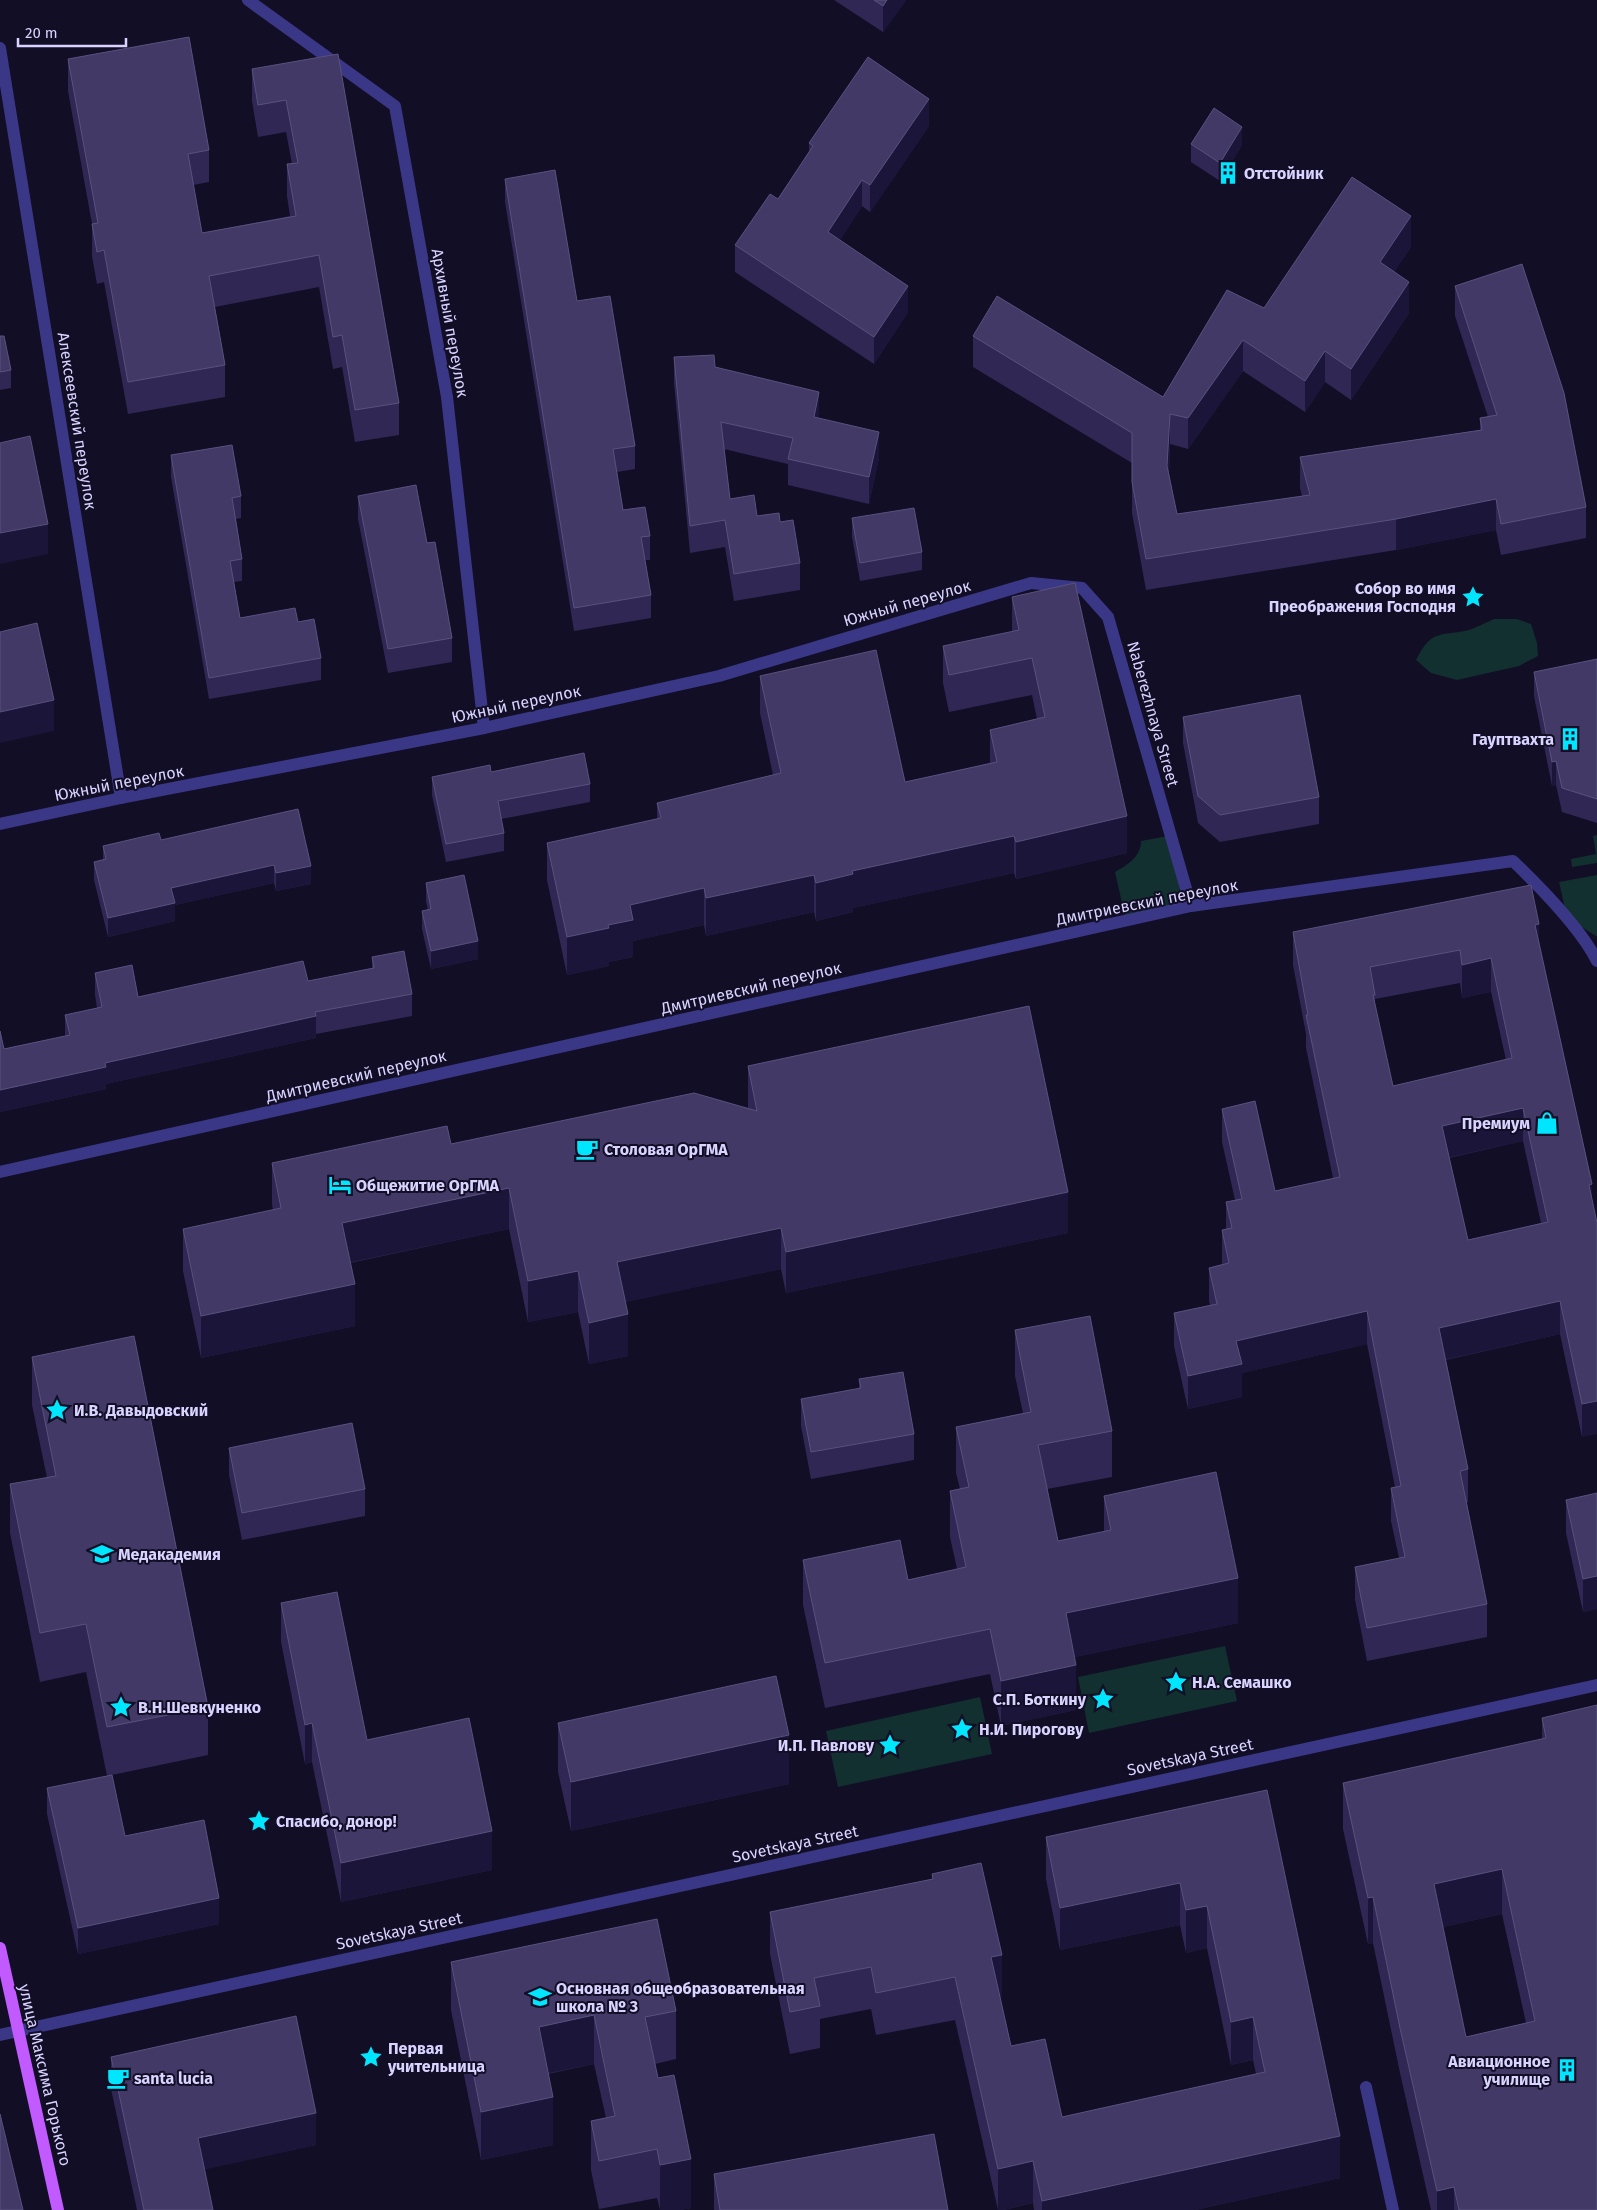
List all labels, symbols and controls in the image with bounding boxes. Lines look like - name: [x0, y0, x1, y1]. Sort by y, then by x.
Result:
- scale bar: [18, 15, 125, 47]
- text: 20 m: [25, 24, 58, 42]
- building icon: Отстойник: [1215, 160, 1241, 186]
- place label: Отстойник: [1244, 164, 1324, 183]
- street label: Архивный переулок: [428, 247, 473, 400]
- street label: Алексеевский переулок: [54, 331, 101, 512]
- street label: Южный переулок: [841, 576, 974, 630]
- place label: Собор во имя Преображения Господня: [1269, 579, 1456, 616]
- place icon: Собор во имя Преображения Господня: [1460, 584, 1486, 610]
- street label: Naberezhnaya Street: [1123, 639, 1183, 789]
- street label: Южный переулок: [450, 681, 583, 727]
- building icon: Гауптвахта: [1557, 726, 1583, 752]
- place label: Гауптвахта: [1472, 730, 1554, 749]
- street label: Южный переулок: [53, 761, 186, 805]
- street label: Дмитриевский переулок: [1054, 875, 1240, 929]
- street label: Дмитриевский переулок: [658, 958, 844, 1018]
- street label: Дмитриевский переулок: [263, 1046, 449, 1106]
- shop icon: Премиум: [1534, 1110, 1560, 1136]
- place label: Премиум: [1462, 1114, 1530, 1133]
- cafe icon: Столовая ОрГМА: [574, 1136, 600, 1162]
- place label: Столовая ОрГМА: [604, 1140, 728, 1159]
- hotel icon: Общежитие ОрГМА: [327, 1172, 353, 1198]
- place label: Общежитие ОрГМА: [356, 1176, 499, 1195]
- place icon: И.В. Давыдовский: [44, 1397, 70, 1423]
- place label: И.В. Давыдовский: [74, 1401, 208, 1420]
- school or university icon: Медакадемия: [89, 1541, 115, 1567]
- place label: Медакадемия: [118, 1545, 221, 1564]
- place icon: Н.А. Семашко: [1163, 1669, 1189, 1695]
- place label: Н.А. Семашко: [1192, 1673, 1291, 1692]
- place icon: С.П. Боткину: [1090, 1686, 1116, 1712]
- place label: С.П. Боткину: [993, 1690, 1087, 1709]
- place icon: В.Н.Шевкуненко: [108, 1694, 134, 1720]
- place label: В.Н.Шевкуненко: [138, 1698, 261, 1717]
- place icon: Н.И. Пирогову: [949, 1716, 975, 1742]
- place label: Н.И. Пирогову: [979, 1720, 1084, 1739]
- place icon: И.П. Павлову: [877, 1732, 903, 1758]
- street label: Sovetskaya Street: [1125, 1734, 1255, 1780]
- place label: И.П. Павлову: [778, 1736, 875, 1755]
- place icon: Спасибо, донор!: [246, 1808, 272, 1834]
- place label: Спасибо, донор!: [276, 1812, 397, 1831]
- street label: Sovetskaya Street: [730, 1821, 860, 1867]
- street label: Sovetskaya Street: [334, 1908, 464, 1954]
- place label: Основная общеобразовательная школа № 3: [556, 1979, 805, 2016]
- street label: улица Максима Горького: [15, 1982, 75, 2168]
- school or university icon: Основная общеобразовательная школа № 3: [527, 1984, 553, 2010]
- place label: Первая учительница: [387, 2039, 485, 2076]
- place icon: Первая учительница: [358, 2044, 384, 2070]
- place label: Авиационное училище: [1447, 2052, 1550, 2089]
- building icon: Авиационное училище: [1554, 2057, 1580, 2083]
- cafe icon: santa lucia: [105, 2065, 131, 2091]
- place label: santa lucia: [134, 2069, 213, 2088]

